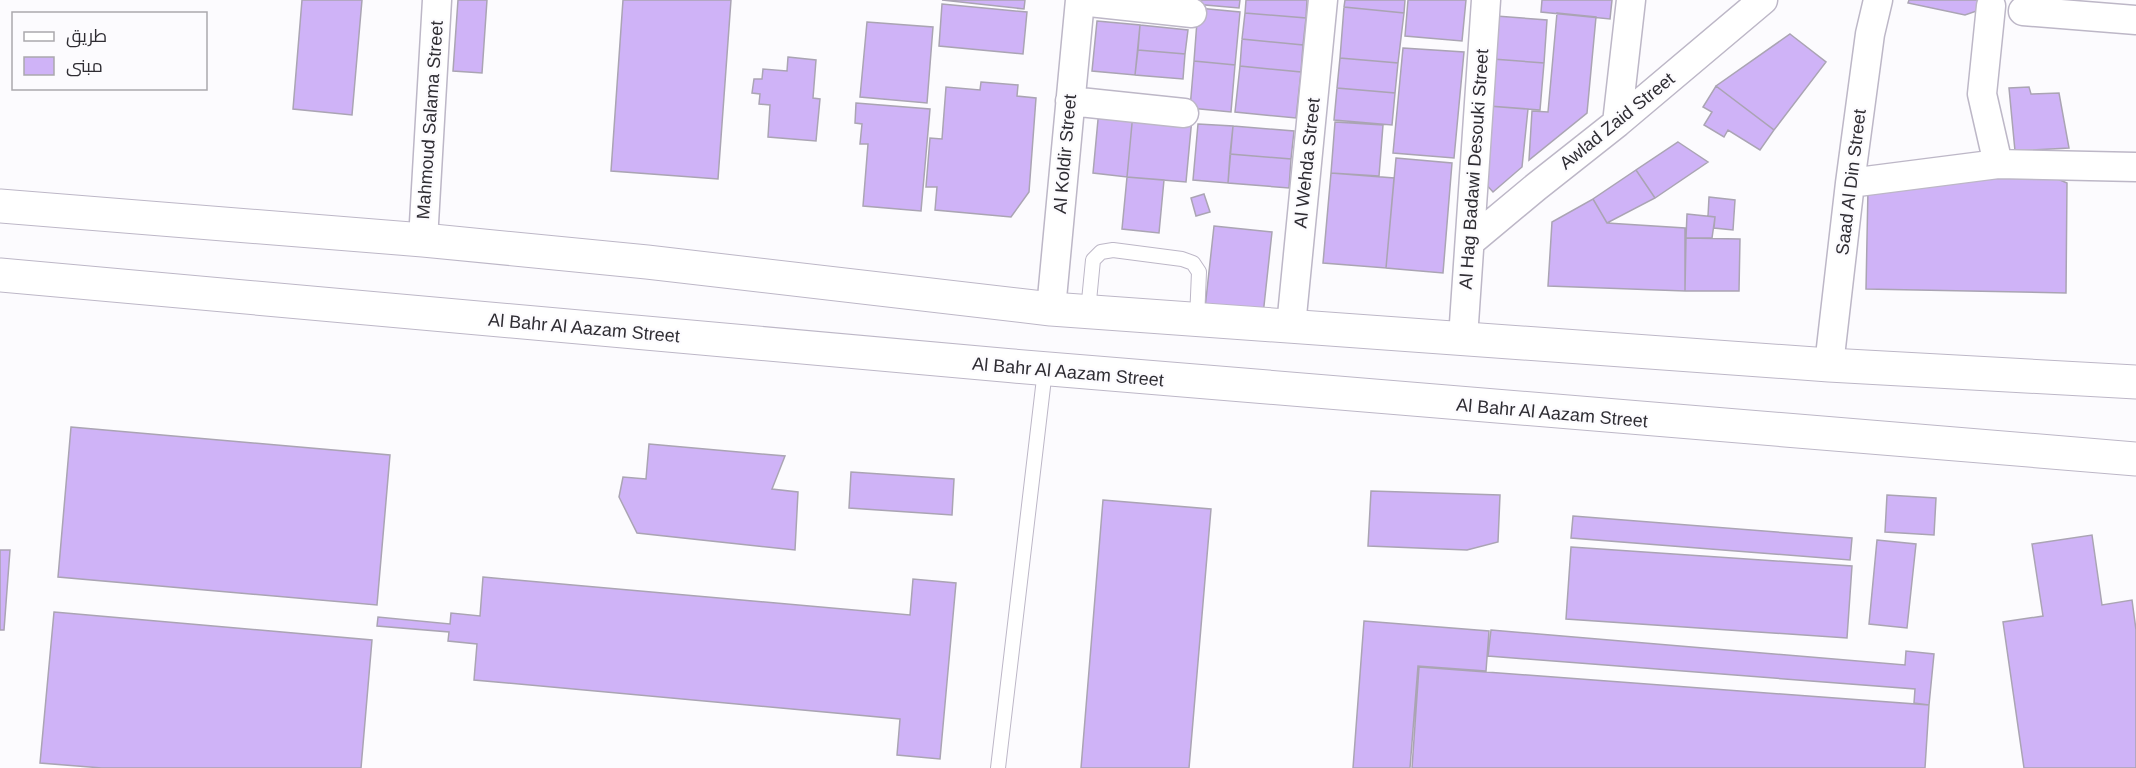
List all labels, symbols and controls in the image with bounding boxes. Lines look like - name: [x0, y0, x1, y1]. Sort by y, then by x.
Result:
- legend: [12, 12, 207, 90]
- street label: Mahmoud Salama Street: [413, 20, 447, 220]
- text: طريق: [66, 26, 107, 48]
- street label: Al Hag Badawi Desouki Street: [1456, 48, 1492, 290]
- text: مبنى: [66, 56, 103, 77]
- street label: Awlad Zaid Street: [1556, 69, 1678, 173]
- street label: Al Koldir Street: [1050, 93, 1080, 215]
- street label: Al Wehda Street: [1290, 97, 1324, 229]
- street label: Saad Al Din Street: [1832, 108, 1870, 256]
- street label: Al Bahr Al Aazam Street: [487, 310, 681, 346]
- street label: Al Bahr Al Aazam Street: [971, 354, 1165, 390]
- street label: Al Bahr Al Aazam Street: [1455, 395, 1649, 431]

